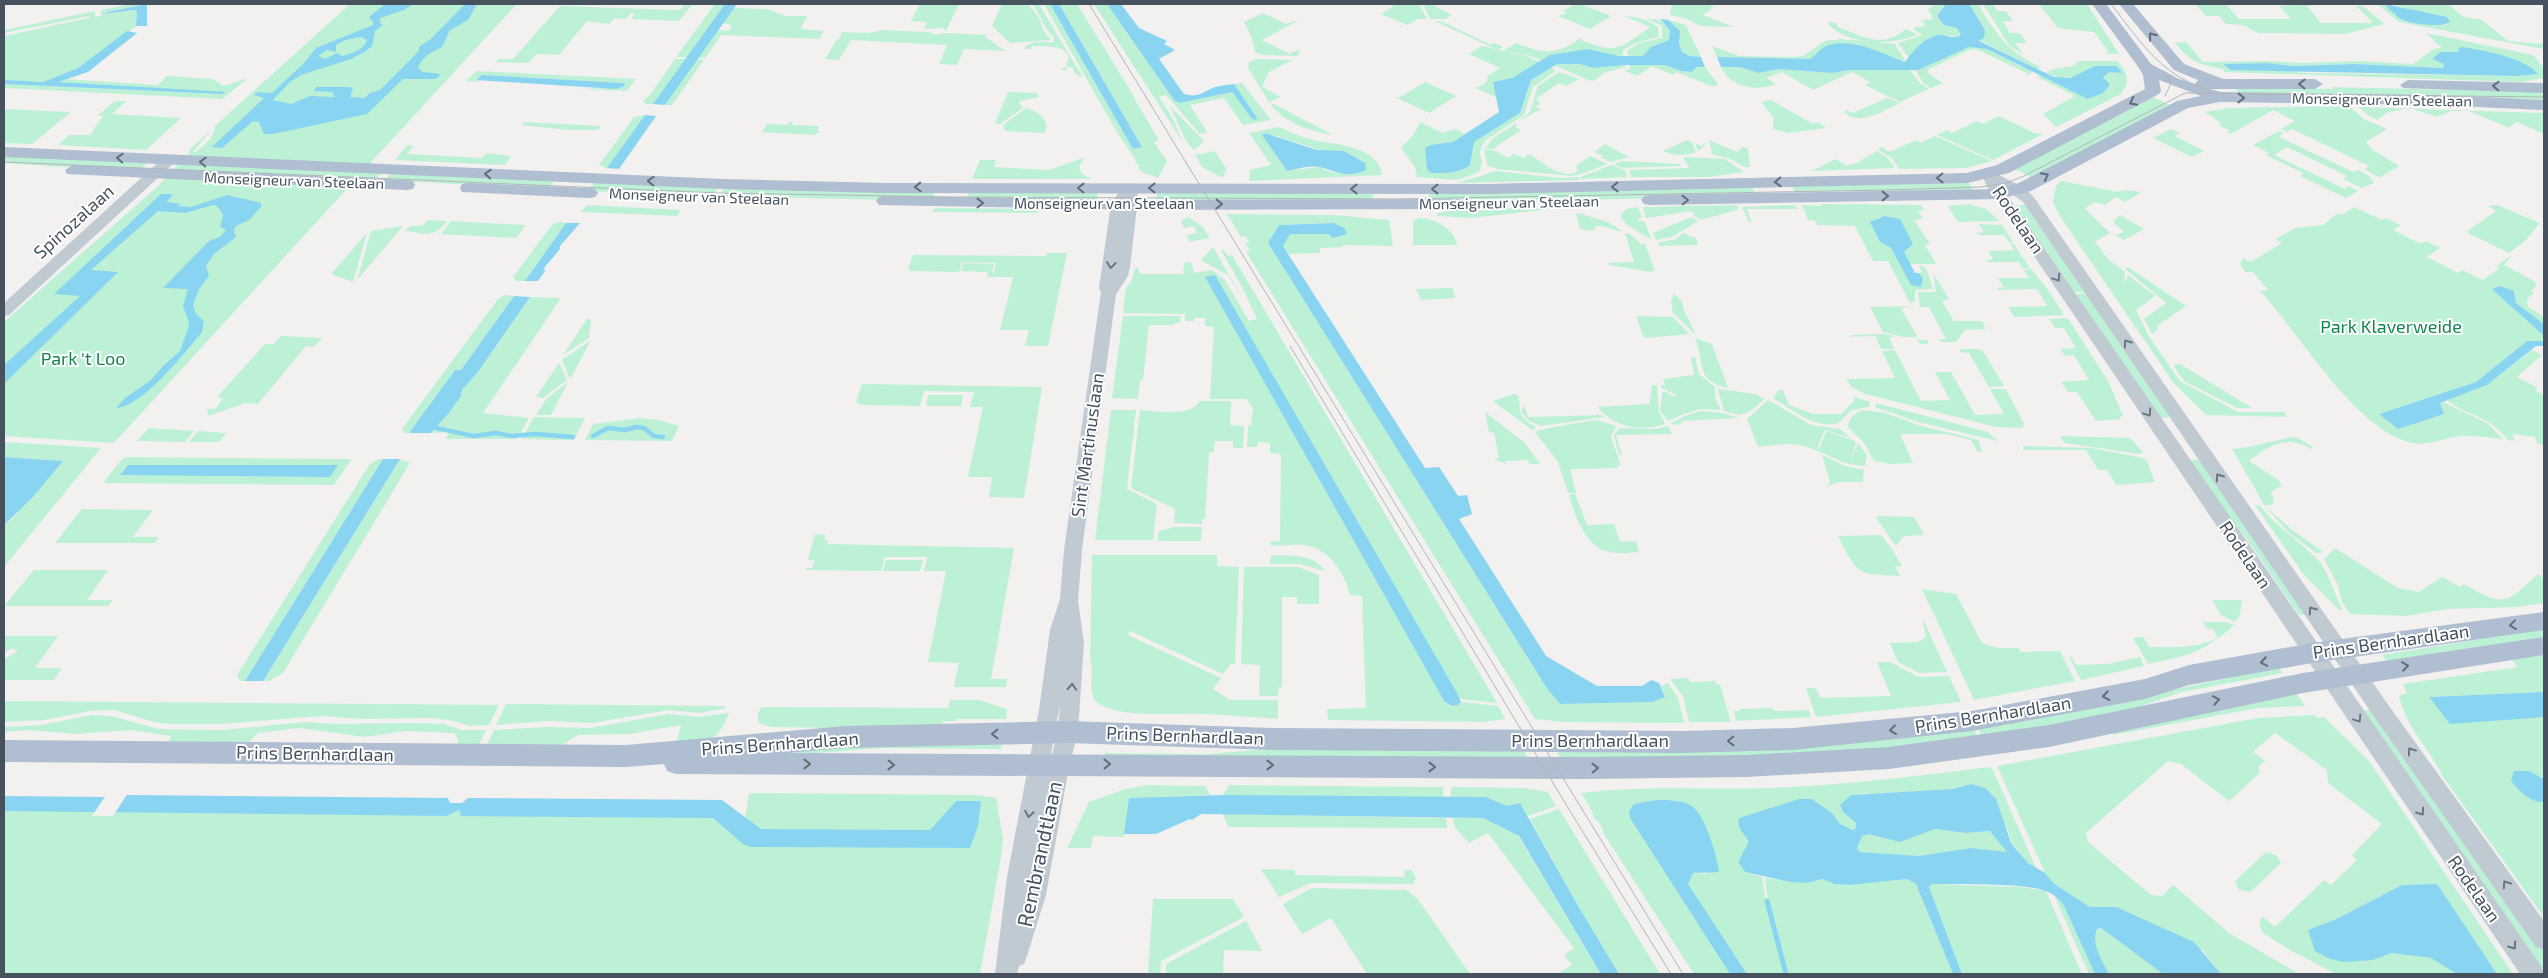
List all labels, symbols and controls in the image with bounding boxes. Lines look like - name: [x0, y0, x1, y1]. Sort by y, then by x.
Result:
- one-way arrow: [2150, 33, 2158, 42]
- one-way arrow: [2297, 79, 2305, 89]
- one-way arrow: [2491, 81, 2499, 91]
- street label: Monseigneur van Steelaan: [2292, 88, 2472, 110]
- one-way arrow: [2238, 93, 2245, 103]
- one-way arrow: [2129, 96, 2138, 106]
- one-way arrow: [115, 153, 123, 164]
- one-way arrow: [199, 156, 207, 167]
- street label: Monseigneur van Steelaan: [204, 168, 384, 192]
- one-way arrow: [484, 169, 492, 180]
- one-way arrow: [2040, 172, 2049, 182]
- one-way arrow: [1936, 173, 1944, 183]
- one-way arrow: [646, 176, 654, 186]
- one-way arrow: [1773, 176, 1781, 187]
- street label: Spinozalaan: [29, 180, 118, 263]
- street label: Rodelaan: [1988, 181, 2049, 257]
- one-way arrow: [914, 182, 922, 193]
- one-way arrow: [1076, 182, 1084, 193]
- one-way arrow: [1611, 182, 1619, 192]
- one-way arrow: [1147, 183, 1155, 193]
- street label: Monseigneur van Steelaan: [609, 184, 789, 208]
- one-way arrow: [1350, 184, 1358, 194]
- one-way arrow: [1431, 184, 1439, 194]
- street label: Monseigneur van Steelaan: [1419, 191, 1599, 213]
- one-way arrow: [1882, 191, 1889, 201]
- street label: Monseigneur van Steelaan: [1014, 194, 1194, 212]
- one-way arrow: [1681, 194, 1689, 205]
- one-way arrow: [976, 198, 984, 208]
- one-way arrow: [1215, 199, 1223, 210]
- one-way arrow: [1106, 261, 1117, 269]
- one-way arrow: [2051, 272, 2060, 282]
- park label: Park Klaverweide: [2320, 315, 2462, 337]
- one-way arrow: [2124, 339, 2133, 349]
- park label: Park 't Loo: [41, 347, 125, 369]
- street label: Sint Martinuslaan: [1066, 371, 1108, 518]
- one-way arrow: [2142, 407, 2151, 417]
- one-way arrow: [2216, 473, 2225, 482]
- street label: Rodelaan: [2215, 516, 2276, 592]
- one-way arrow: [2309, 606, 2318, 616]
- street label: Prins Bernhardlaan: [2311, 619, 2470, 663]
- one-way arrow: [2509, 619, 2518, 629]
- one-way arrow: [2260, 656, 2269, 666]
- one-way arrow: [2401, 662, 2410, 672]
- one-way arrow: [1066, 683, 1077, 691]
- street label: Prins Bernhardlaan: [1913, 691, 2072, 737]
- one-way arrow: [2101, 691, 2110, 701]
- one-way arrow: [2212, 695, 2221, 705]
- one-way arrow: [2351, 714, 2361, 723]
- street label: Prins Bernhardlaan: [1106, 721, 1264, 749]
- one-way arrow: [1889, 724, 1897, 735]
- street label: Prins Bernhardlaan: [701, 727, 859, 759]
- one-way arrow: [991, 729, 999, 740]
- street label: Prins Bernhardlaan: [1511, 729, 1669, 751]
- one-way arrow: [1727, 735, 1735, 746]
- street label: Prins Bernhardlaan: [236, 741, 394, 765]
- one-way arrow: [2408, 747, 2417, 757]
- one-way arrow: [804, 759, 811, 769]
- one-way arrow: [1104, 759, 1112, 769]
- one-way arrow: [888, 760, 896, 770]
- one-way arrow: [1266, 760, 1274, 770]
- one-way arrow: [1429, 761, 1437, 772]
- one-way arrow: [1592, 763, 1599, 773]
- street label: Rembrandtlaan: [1011, 779, 1066, 929]
- one-way arrow: [2415, 806, 2424, 816]
- one-way arrow: [1024, 810, 1034, 819]
- street label: Rodelaan: [2444, 851, 2506, 926]
- one-way arrow: [2503, 881, 2512, 890]
- one-way arrow: [2507, 940, 2516, 949]

